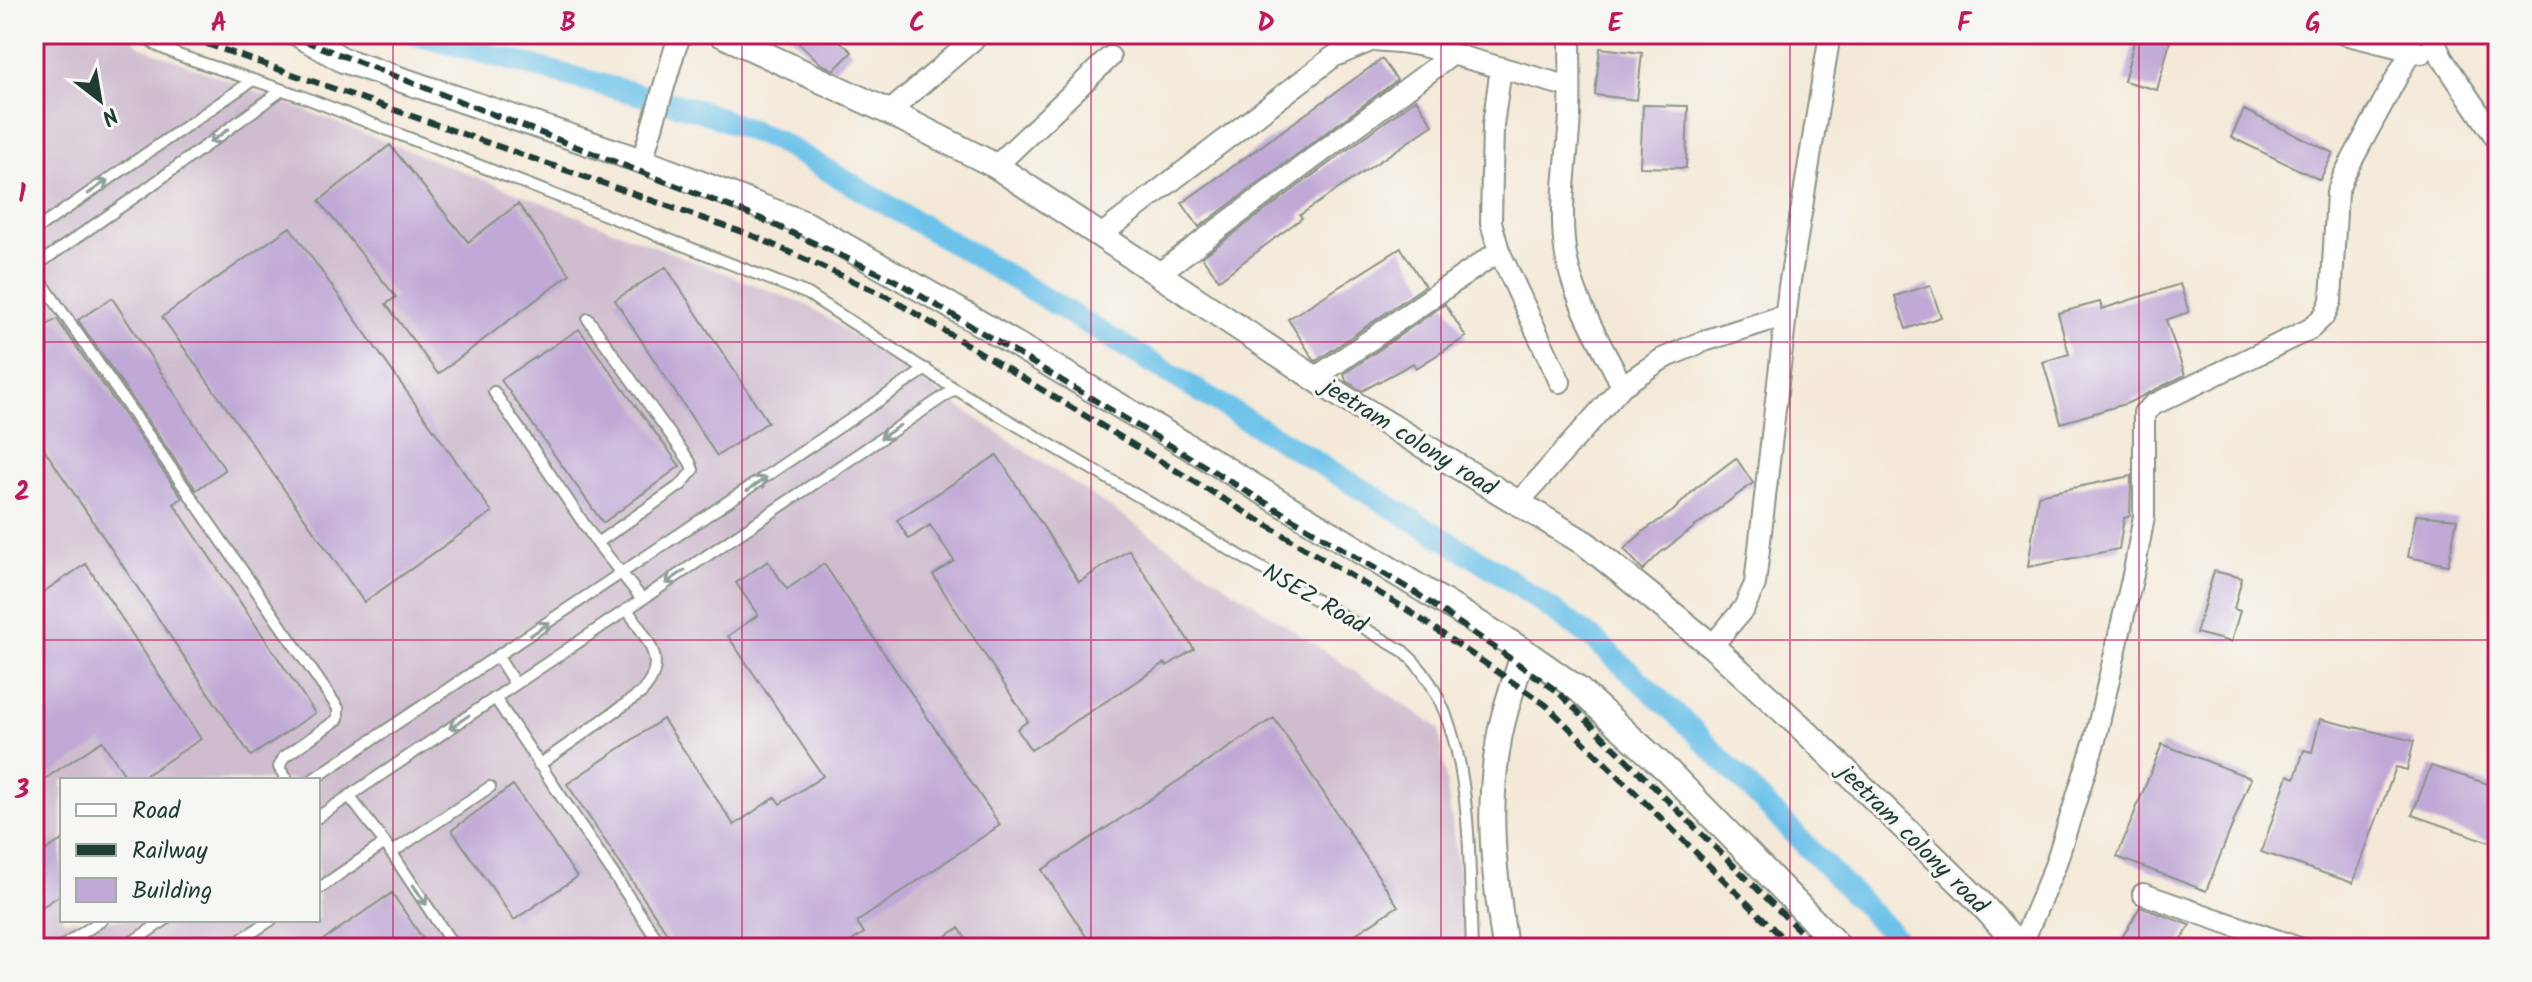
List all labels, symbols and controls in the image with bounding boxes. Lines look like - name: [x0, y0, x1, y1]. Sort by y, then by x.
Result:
- text: A: [211, 3, 227, 45]
- text: B: [560, 3, 576, 45]
- text: C: [909, 3, 925, 45]
- text: D: [1257, 3, 1275, 45]
- text: E: [1608, 3, 1624, 45]
- text: F: [1957, 3, 1973, 45]
- text: G: [2305, 3, 2321, 45]
- north arrow: [60, 60, 140, 140]
- text: N: [94, 96, 124, 134]
- one-way arrow: [209, 128, 231, 145]
- text: 1: [18, 174, 26, 216]
- one-way arrow: [87, 179, 109, 195]
- street label: jeetram colony road: [1309, 366, 1505, 508]
- one-way arrow: [880, 424, 902, 440]
- text: 2: [14, 472, 30, 514]
- one-way arrow: [745, 476, 767, 492]
- street label: NSEZ Road: [1254, 553, 1375, 646]
- one-way arrow: [664, 569, 686, 585]
- one-way arrow: [529, 620, 551, 637]
- one-way arrow: [448, 714, 470, 730]
- street label: jeetram colony road: [1825, 752, 1998, 925]
- text: 3: [14, 770, 29, 812]
- legend: [60, 778, 320, 922]
- text: Road: [132, 792, 181, 831]
- text: Railway: [132, 832, 208, 871]
- text: Building: [132, 872, 212, 911]
- one-way arrow: [412, 884, 428, 906]

